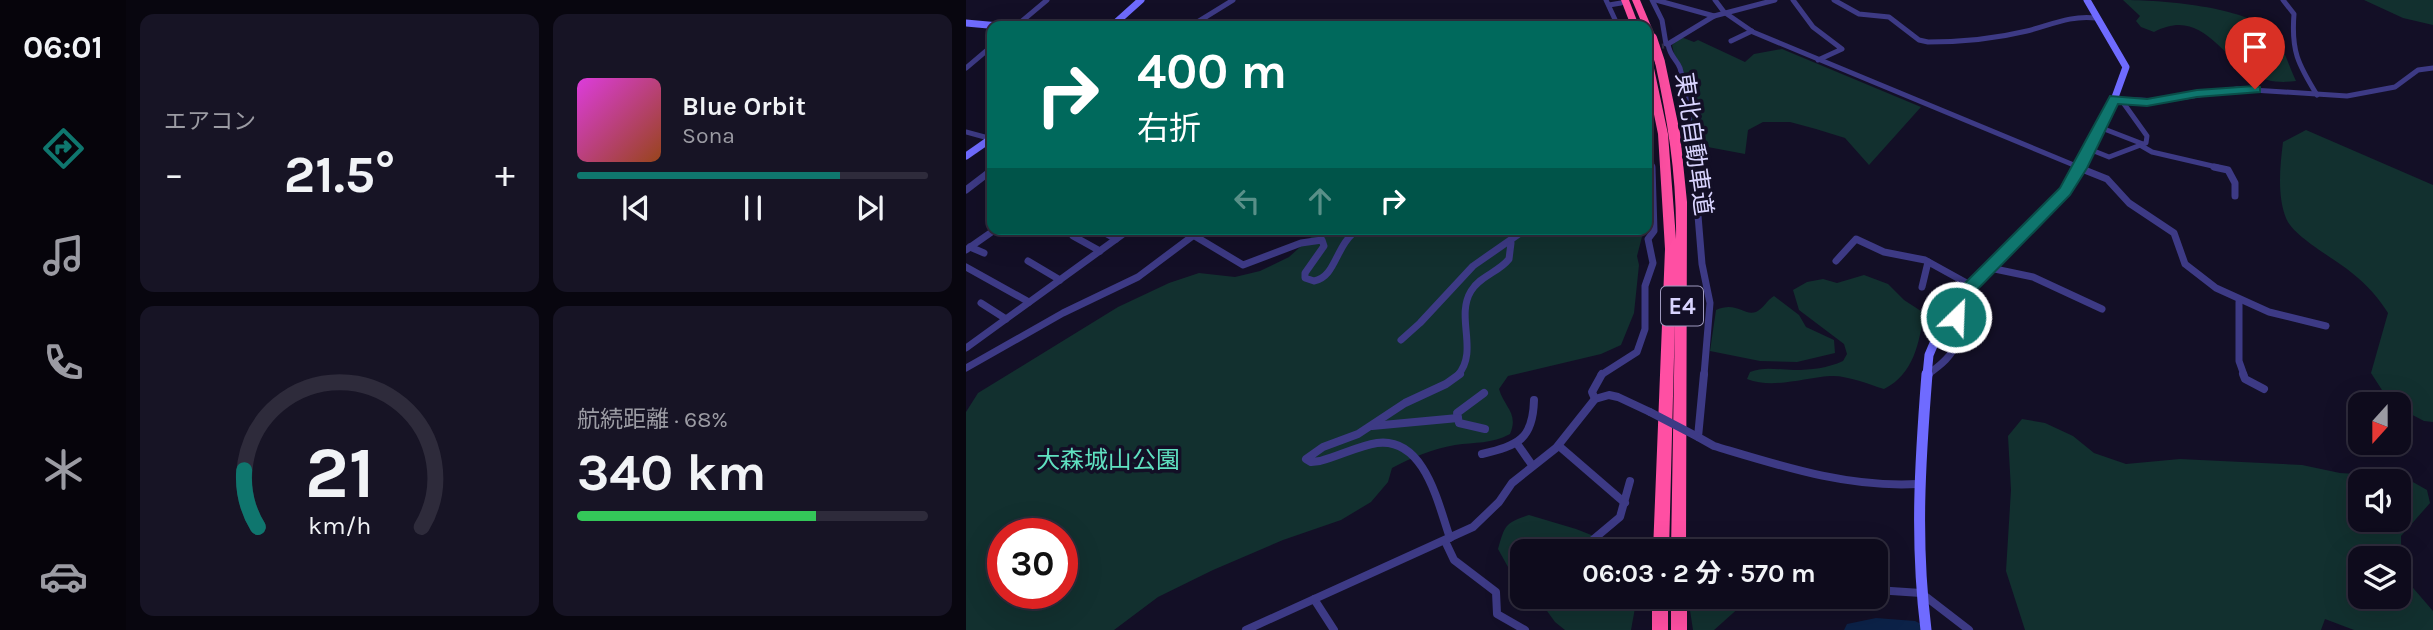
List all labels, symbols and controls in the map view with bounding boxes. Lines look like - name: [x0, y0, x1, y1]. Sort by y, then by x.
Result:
- pin: [2225, 17, 2285, 89]
- icon: arrive: [2236, 28, 2274, 66]
- text: 06:01: [23, 29, 103, 66]
- text: 400 m: [1137, 43, 1287, 100]
- icon: right: [1022, 49, 1113, 140]
- street label: 東北自動車道: [1670, 71, 1718, 217]
- text: Blue Orbit: [682, 91, 806, 122]
- text: エアコン: [164, 108, 256, 135]
- text: 右折: [1137, 110, 1201, 147]
- text: Sona: [682, 122, 735, 149]
- icon: directions: [39, 124, 88, 173]
- text: 21.5°: [284, 144, 395, 205]
- text: −: [164, 152, 184, 197]
- text: +: [495, 152, 515, 197]
- icon: left: [1228, 182, 1266, 220]
- icon: ahead: [1301, 182, 1339, 220]
- icon: right: [1374, 182, 1412, 220]
- icon: previous: [617, 189, 655, 227]
- icon: pause: [734, 189, 772, 227]
- icon: next: [851, 189, 889, 227]
- icon: music: [39, 231, 88, 280]
- position arrow: [1919, 280, 1993, 354]
- road number: E4: [1661, 286, 1703, 326]
- icon: phone: [39, 338, 88, 387]
- north arrow: [2348, 392, 2412, 455]
- map controls: [2348, 392, 2411, 609]
- text: 航続距離 · 68%: [577, 406, 728, 433]
- text: 21: [305, 430, 375, 515]
- text: 340 km: [577, 442, 766, 503]
- icon: climate: [39, 445, 88, 494]
- park label: 大森城山公園: [1036, 446, 1180, 474]
- button: sound: [2348, 469, 2411, 532]
- text: km/h: [308, 511, 371, 540]
- speed limit sign: 30: [987, 518, 1078, 609]
- button: layers: [2348, 546, 2411, 609]
- icon: car: [39, 552, 88, 601]
- text: 06:03 · 2 分 · 570 m: [1582, 558, 1816, 589]

